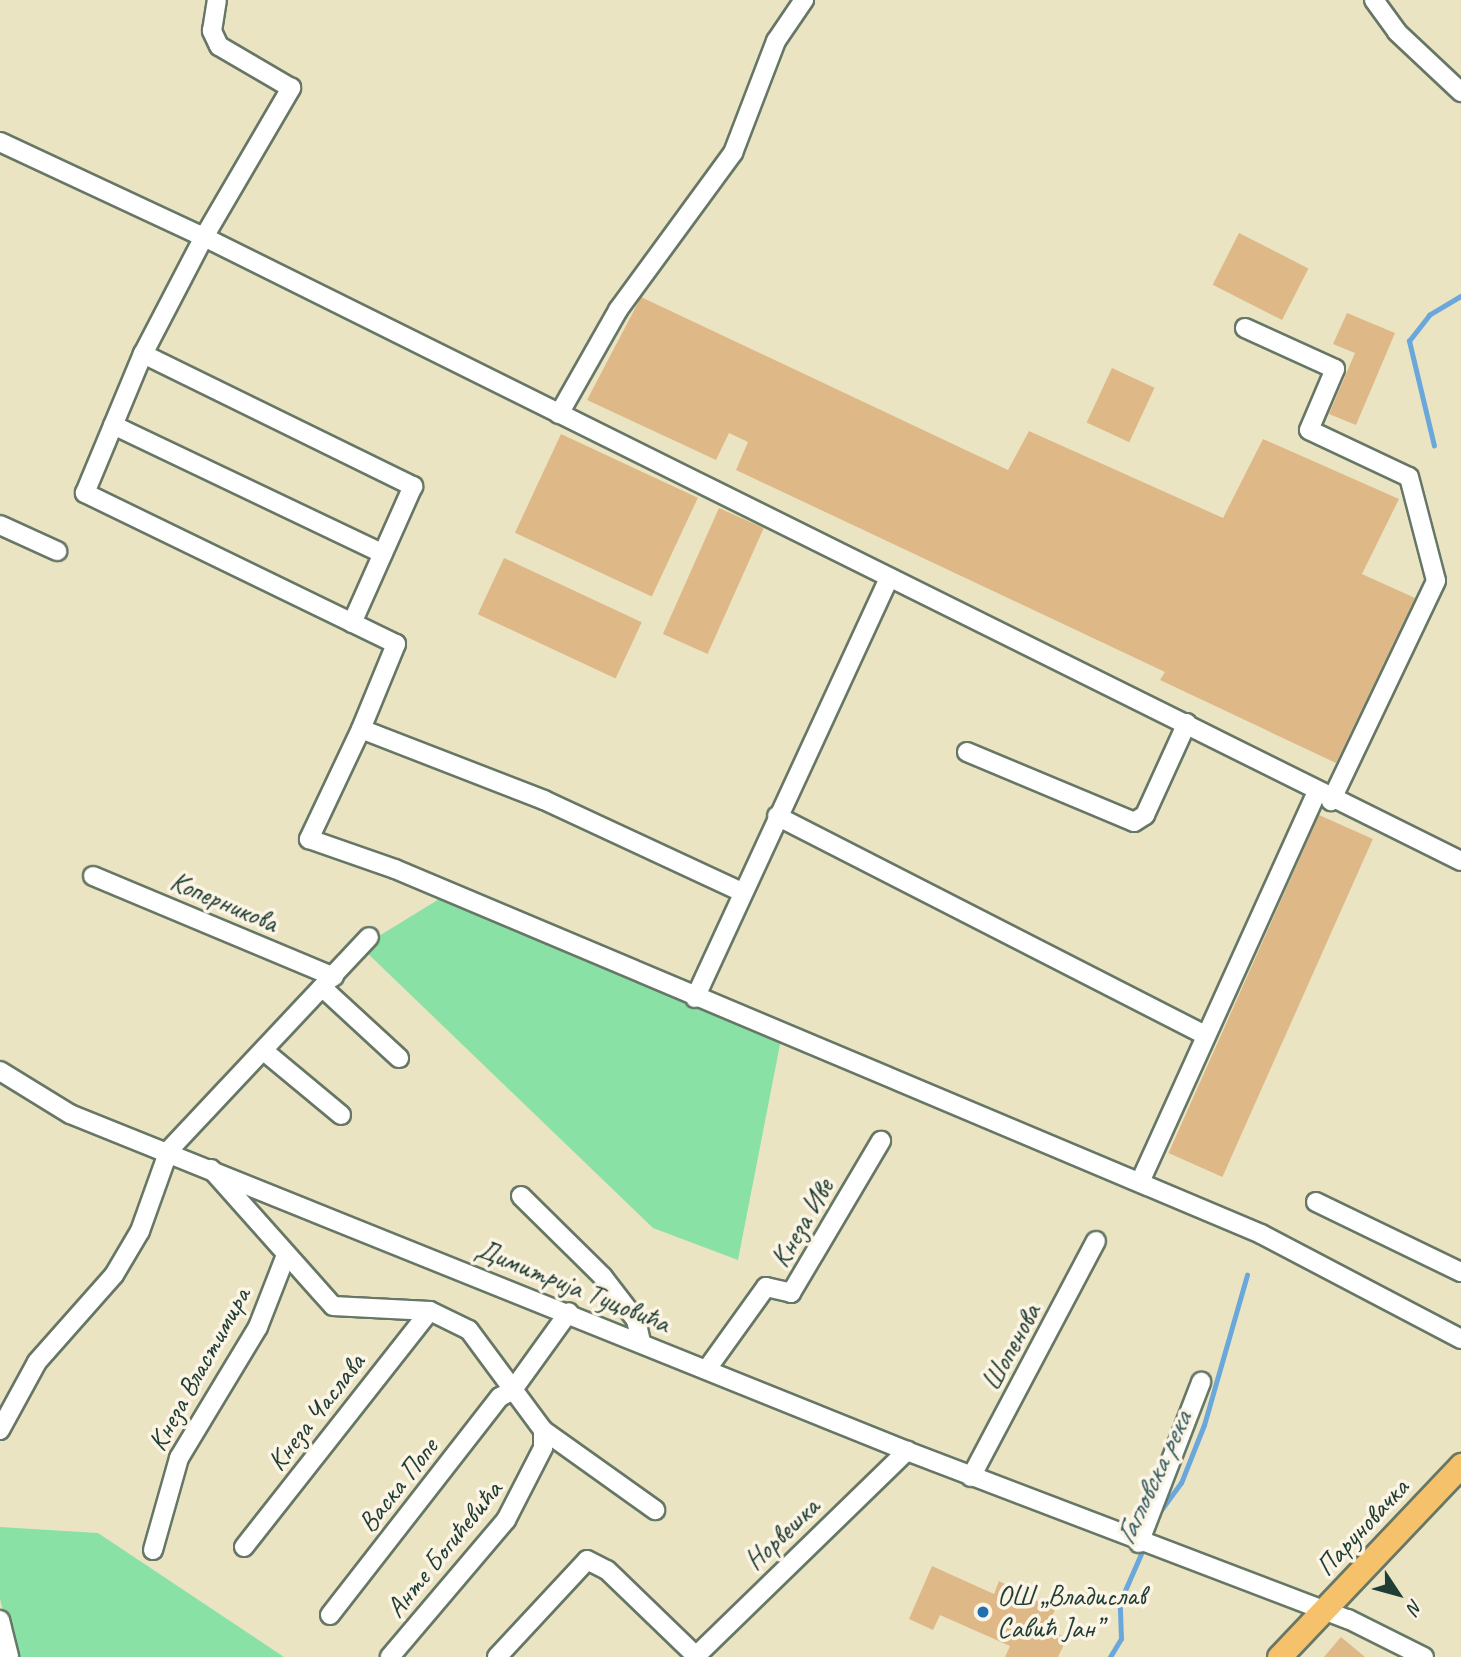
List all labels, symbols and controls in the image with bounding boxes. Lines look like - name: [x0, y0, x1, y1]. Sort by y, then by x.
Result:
- street label: Коперникова: [165, 864, 283, 940]
- street label: Кнеза Иве: [763, 1173, 841, 1273]
- street label: Димитрија Туцовића: [472, 1232, 674, 1340]
- street label: Кнеза Властимира: [140, 1281, 258, 1457]
- street label: Шопенова: [974, 1298, 1048, 1396]
- street label: Кнеза Часлава: [260, 1347, 372, 1477]
- water label: Гагловска река: [1107, 1406, 1199, 1550]
- street label: Васка Попе: [351, 1431, 445, 1539]
- street label: Паруновачка: [1308, 1471, 1416, 1583]
- street label: Анте Богићевића: [378, 1473, 510, 1625]
- street label: Норвешка: [738, 1490, 826, 1578]
- north arrow: [1363, 1559, 1433, 1629]
- place label: ОШ „Владислав Савић Јан”: [997, 1579, 1145, 1645]
- text: N: [1402, 1595, 1428, 1618]
- marker: ОШ „Владислав Савић Јан”: [975, 1604, 991, 1620]

